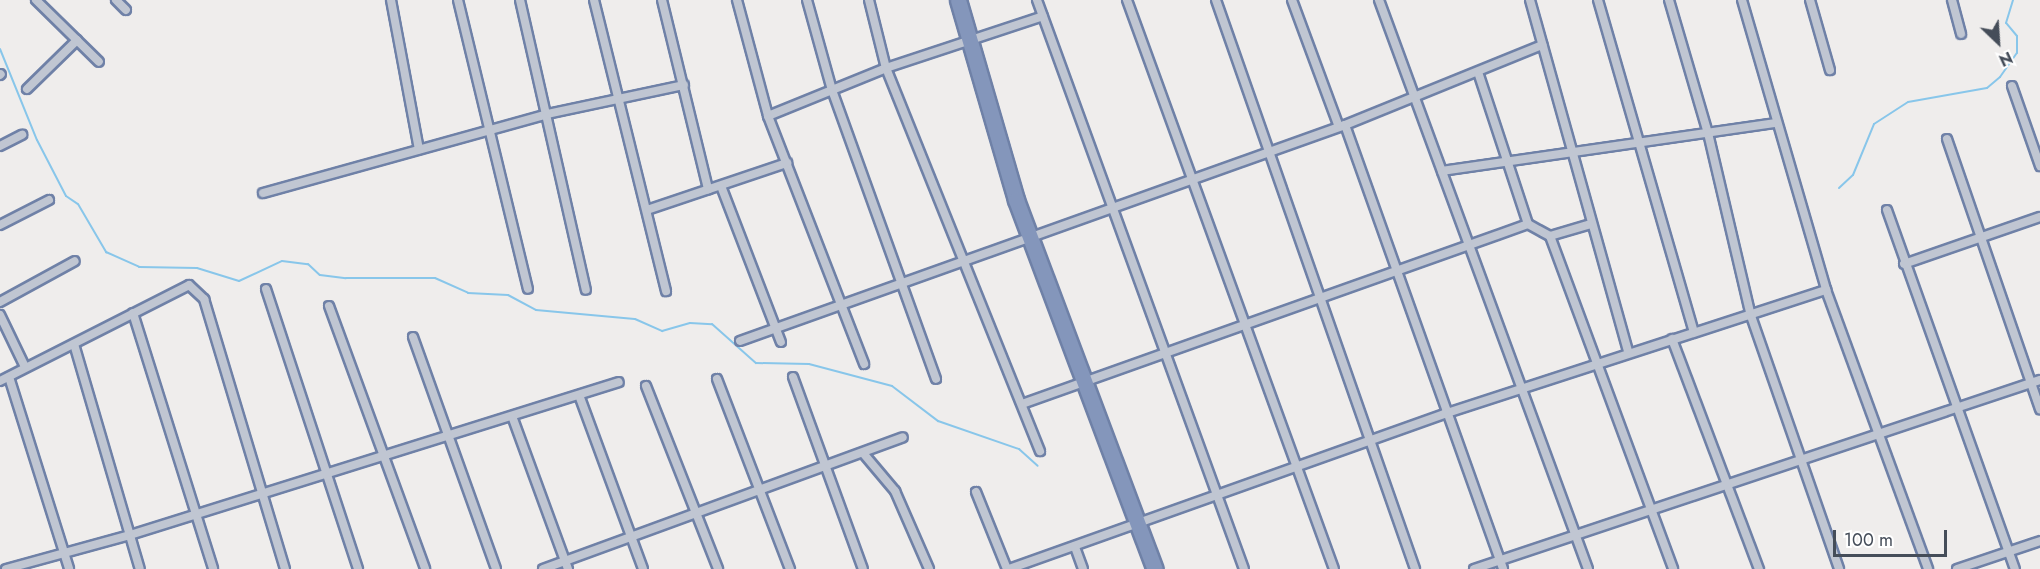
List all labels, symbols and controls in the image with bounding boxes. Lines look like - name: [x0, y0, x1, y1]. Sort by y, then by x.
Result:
- north arrow: [1968, 12, 2028, 72]
- text: N: [1995, 46, 2016, 72]
- scale bar: [1836, 518, 1950, 556]
- text: 100 m: [1844, 527, 1893, 553]

